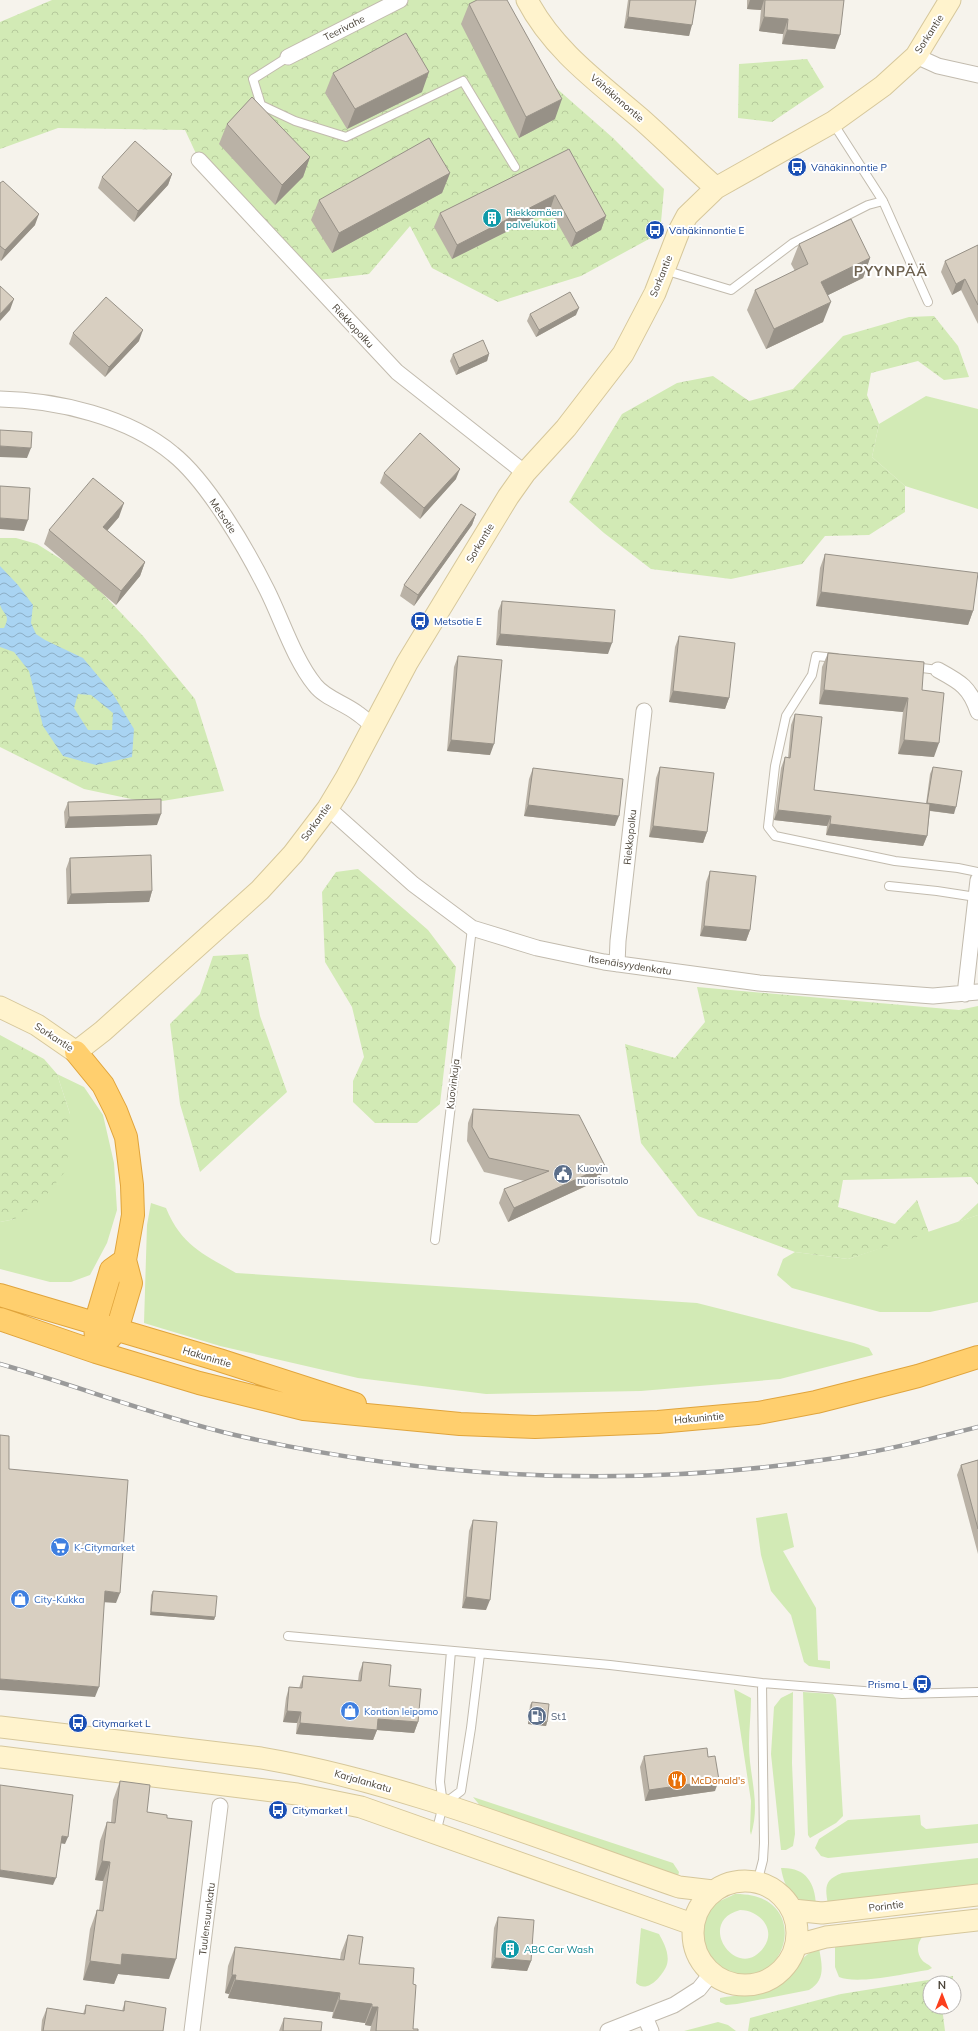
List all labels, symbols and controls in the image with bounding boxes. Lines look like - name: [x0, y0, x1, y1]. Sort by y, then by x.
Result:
- street label: Teerivahe: [321, 12, 367, 44]
- street label: Sorkantie: [912, 12, 946, 56]
- street label: Vähäkinnontie: [587, 71, 647, 125]
- bus stop icon: Vähäkinnontie P: [786, 156, 808, 178]
- place label: Vähäkinnontie P: [811, 161, 888, 174]
- place label: Riekkomäen palvelukoti: [506, 206, 563, 231]
- building icon: Riekkomäen palvelukoti: [481, 207, 503, 229]
- bus stop icon: Vähäkinnontie E: [644, 219, 666, 241]
- place label: Vähäkinnontie E: [669, 224, 745, 237]
- street label: Sorkantie: [647, 253, 675, 299]
- district label: PYYNPÄÄ: [854, 262, 928, 280]
- street label: Riekkopolku: [329, 301, 377, 351]
- street label: Metsotie: [207, 496, 239, 536]
- street label: Sorkantie: [463, 521, 497, 565]
- bus stop icon: Metsotie E: [409, 610, 431, 632]
- place label: Metsotie E: [434, 615, 482, 628]
- street label: Sorkantie: [298, 800, 334, 844]
- street label: Riekkopolku: [621, 809, 639, 865]
- street label: Itsenäisyydenkatu: [588, 952, 672, 978]
- street label: Sorkantie: [32, 1020, 76, 1054]
- street label: Kuovinkuja: [443, 1058, 463, 1110]
- place label: Kuovin nuorisotalo: [577, 1162, 629, 1187]
- public building icon: Kuovin nuorisotalo: [552, 1163, 574, 1185]
- street label: Hakunintie: [181, 1343, 233, 1371]
- street label: Hakunintie: [674, 1409, 724, 1427]
- supermarket icon: K-Citymarket: [49, 1536, 71, 1558]
- place label: K-Citymarket: [74, 1541, 135, 1554]
- shop icon: City-Kukka: [9, 1588, 31, 1610]
- place label: City-Kukka: [34, 1593, 84, 1606]
- bus stop icon: Prisma L: [911, 1673, 933, 1695]
- place label: Prisma L: [868, 1678, 909, 1691]
- shop icon: Kontion leipomo: [339, 1700, 361, 1722]
- place label: Kontion leipomo: [364, 1705, 439, 1718]
- fuel station icon: St1: [526, 1705, 548, 1727]
- place label: St1: [551, 1710, 567, 1723]
- bus stop icon: Citymarket L: [67, 1712, 89, 1734]
- place label: Citymarket L: [92, 1717, 151, 1730]
- street label: Karjalankatu: [333, 1767, 393, 1795]
- restaurant icon: McDonald's: [666, 1769, 688, 1791]
- place label: McDonald's: [691, 1774, 745, 1787]
- bus stop icon: Citymarket I: [267, 1799, 289, 1821]
- place label: Citymarket I: [292, 1804, 348, 1817]
- street label: Tuulensuunkatu: [196, 1882, 218, 1956]
- street label: Porintie: [868, 1897, 904, 1915]
- building icon: ABC Car Wash: [499, 1938, 521, 1960]
- place label: ABC Car Wash: [524, 1943, 594, 1956]
- north arrow: [922, 1975, 962, 2015]
- text: N: [938, 1978, 946, 1992]

